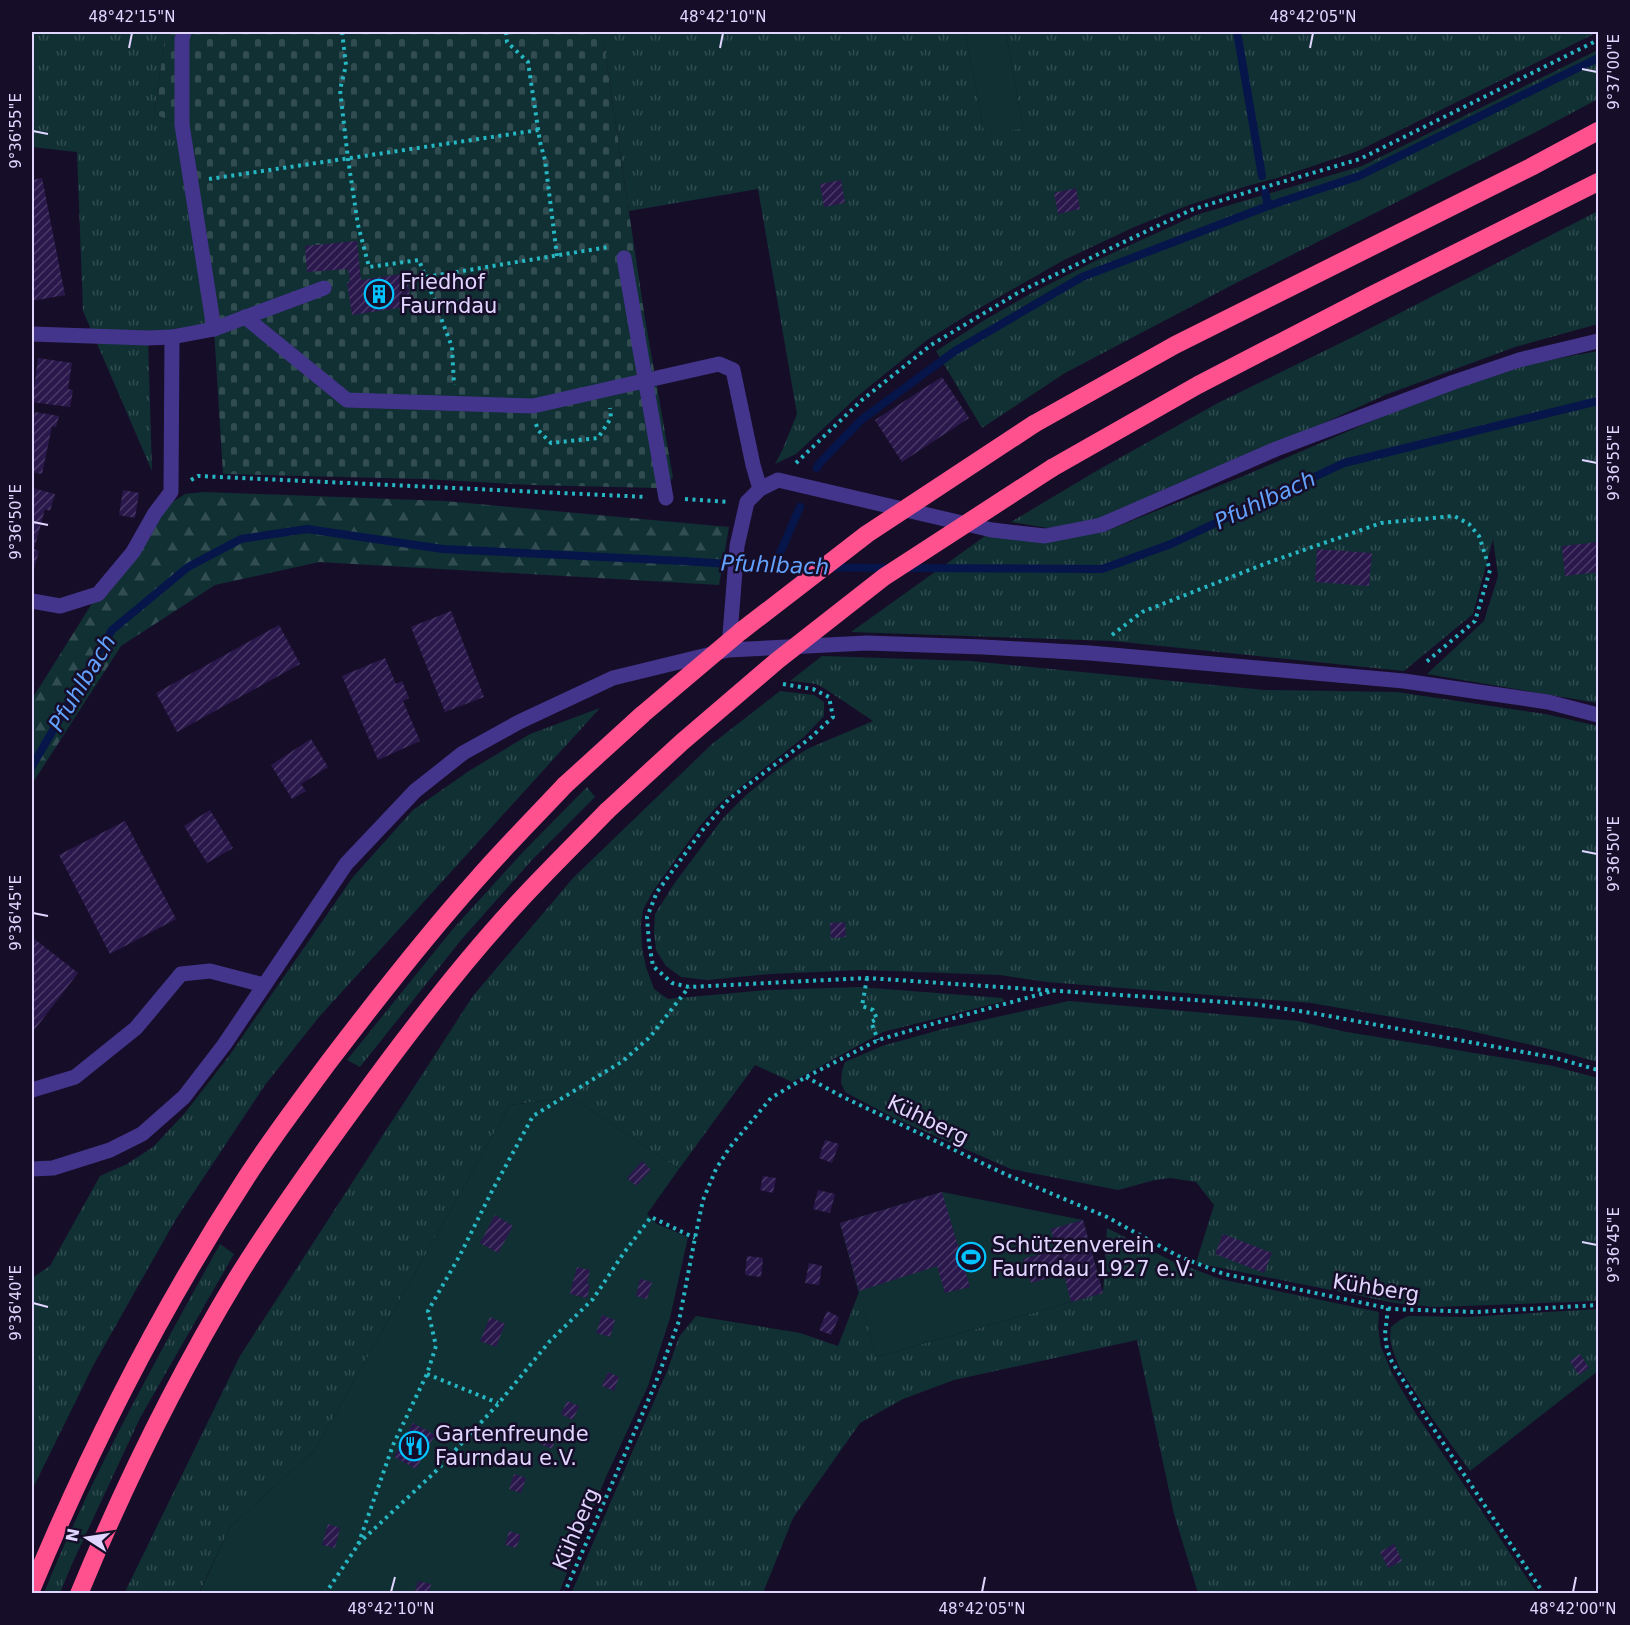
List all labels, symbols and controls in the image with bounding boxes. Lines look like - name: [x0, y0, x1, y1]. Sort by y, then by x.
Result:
- text: 48°42'15"N: [88, 8, 176, 26]
- text: 48°42'10"N: [679, 8, 767, 26]
- text: 48°42'05"N: [1269, 8, 1357, 26]
- text: 9°37'00"E: [1605, 34, 1623, 110]
- text: 9°36'55"E: [7, 93, 25, 169]
- place label: Friedhof Faurndau: [400, 270, 497, 318]
- building icon: Friedhof Faurndau: [363, 278, 395, 310]
- text: 9°36'55"E: [1605, 425, 1623, 501]
- water label: Pfuhlbach: [1211, 466, 1319, 534]
- text: 9°36'50"E: [7, 484, 25, 560]
- water label: Pfuhlbach: [720, 551, 830, 579]
- water label: Pfuhlbach: [43, 630, 121, 736]
- text: 9°36'50"E: [1605, 816, 1623, 892]
- text: 9°36'45"E: [7, 875, 25, 951]
- street label: Kühberg: [884, 1090, 972, 1150]
- text: 9°36'45"E: [1605, 1207, 1623, 1283]
- place label: Schützenverein Faurndau 1927 e.V.: [992, 1233, 1194, 1281]
- sports icon: Schützenverein Faurndau 1927 e.V.: [955, 1241, 987, 1273]
- text: 9°36'40"E: [7, 1265, 25, 1341]
- street label: Kühberg: [1331, 1269, 1421, 1307]
- place label: Gartenfreunde Faurndau e.V.: [435, 1422, 589, 1470]
- restaurant icon: Gartenfreunde Faurndau e.V.: [398, 1430, 430, 1462]
- street label: Kühberg: [548, 1484, 604, 1574]
- north arrow: [57, 1508, 117, 1568]
- text: N: [62, 1526, 84, 1544]
- text: 48°42'10"N: [347, 1600, 435, 1618]
- text: 48°42'05"N: [938, 1600, 1026, 1618]
- text: 48°42'00"N: [1529, 1600, 1617, 1618]

